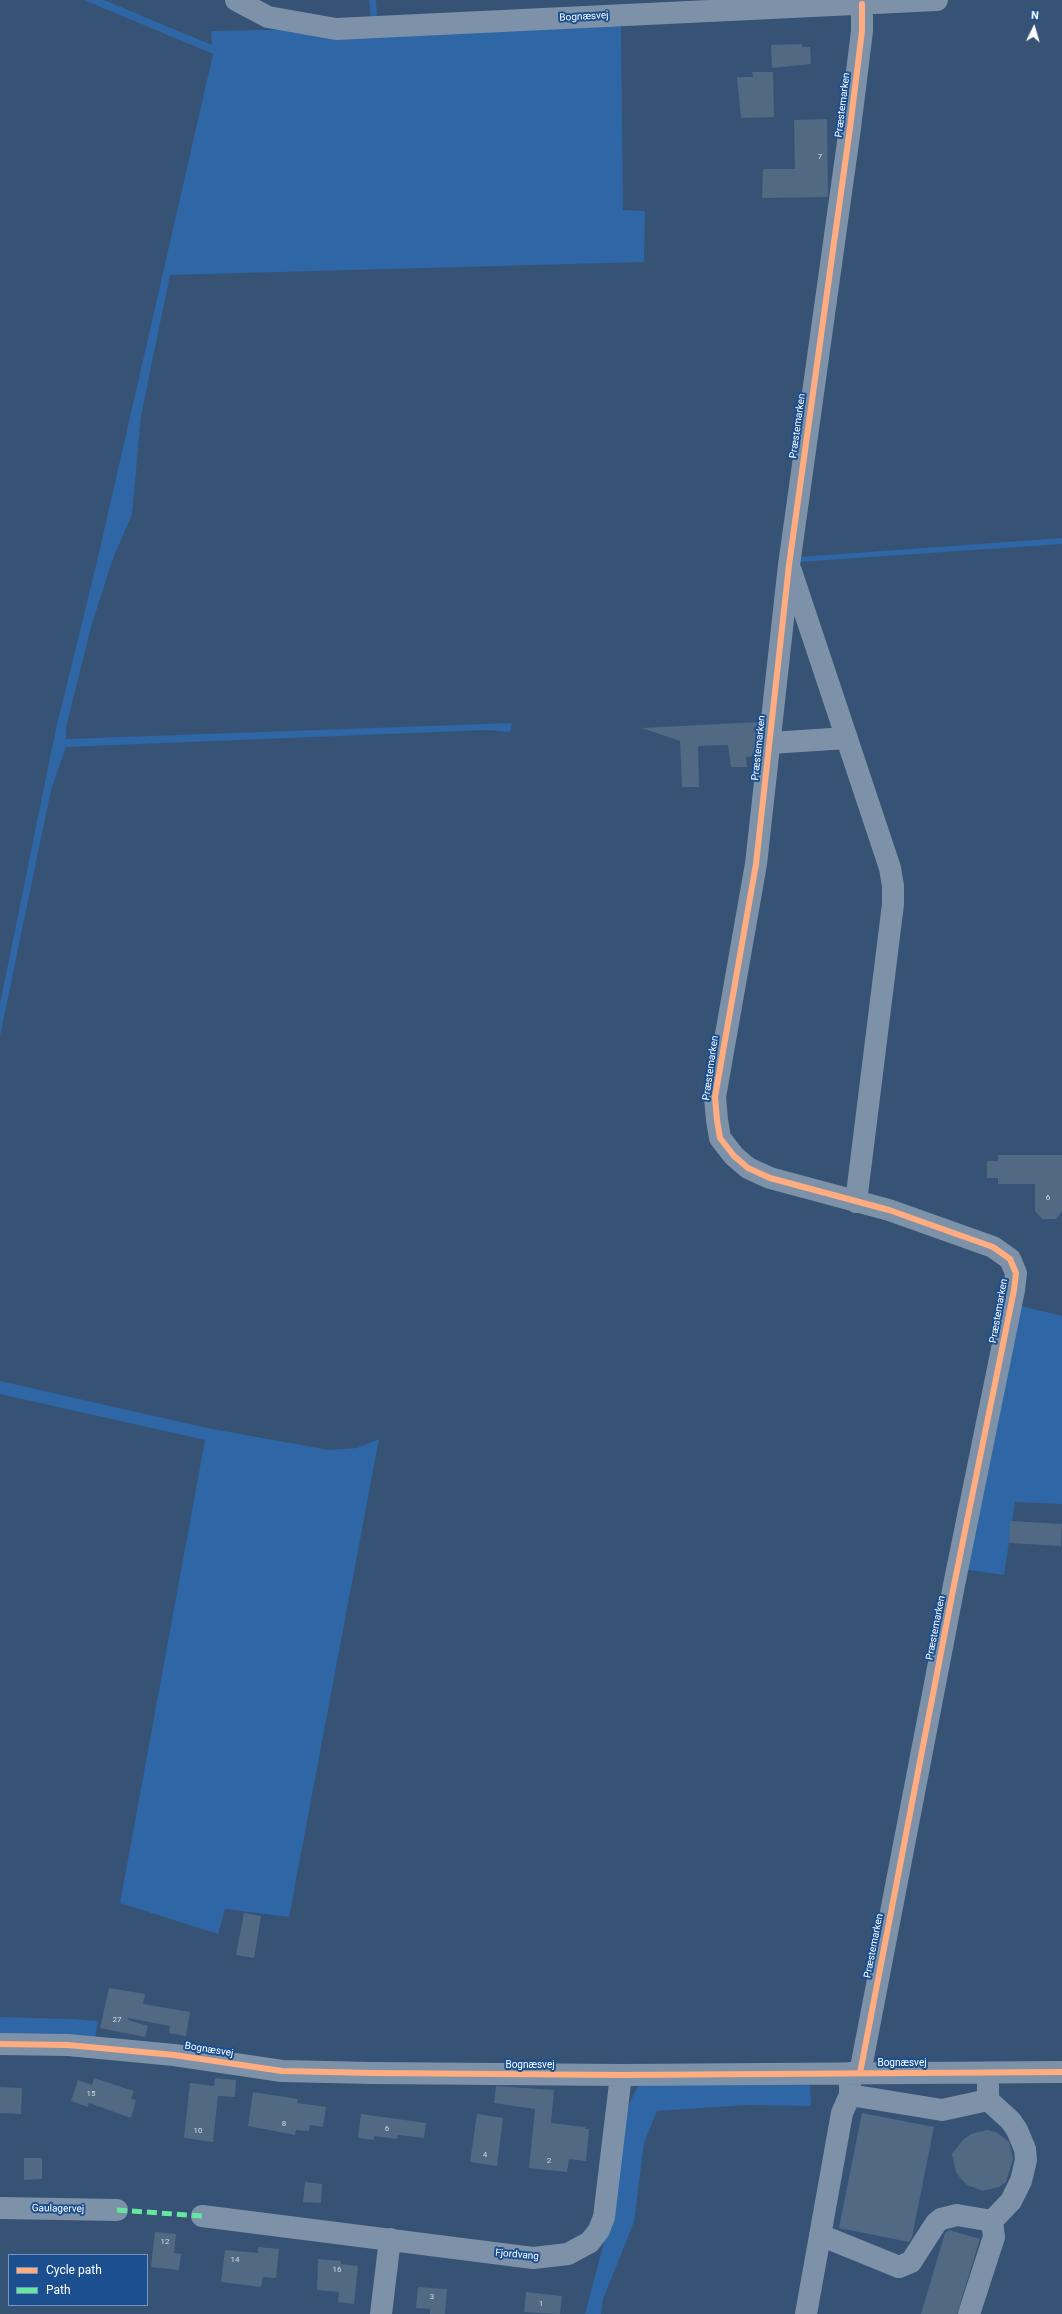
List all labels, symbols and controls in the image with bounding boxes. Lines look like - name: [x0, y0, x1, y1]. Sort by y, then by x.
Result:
- north arrow: [1014, 8, 1054, 48]
- text: N: [1031, 9, 1040, 22]
- street label: Bognæsvej: [559, 10, 609, 24]
- street label: Præstemarken: [833, 72, 853, 138]
- house number: 7: [818, 152, 822, 162]
- street label: Præstemarken: [788, 393, 808, 459]
- street label: Præstemarken: [750, 715, 768, 781]
- street label: Præstemarken: [701, 1035, 721, 1101]
- house number: 6: [1046, 1193, 1050, 1203]
- street label: Præstemarken: [987, 1278, 1011, 1344]
- street label: Præstemarken: [924, 1595, 948, 1661]
- street label: Præstemarken: [862, 1913, 886, 1979]
- house number: 27: [113, 2015, 121, 2025]
- street label: Bognæsvej: [184, 2040, 234, 2060]
- street label: Bognæsvej: [877, 2057, 927, 2069]
- street label: Bognæsvej: [505, 2059, 555, 2071]
- house number: 15: [87, 2089, 95, 2099]
- house number: 8: [282, 2119, 286, 2129]
- house number: 6: [385, 2124, 389, 2134]
- house number: 10: [194, 2126, 202, 2136]
- house number: 4: [483, 2150, 487, 2160]
- house number: 2: [547, 2156, 551, 2166]
- street label: Gaulagervej: [32, 2203, 84, 2215]
- house number: 12: [161, 2237, 169, 2247]
- street label: Fjordvang: [495, 2247, 539, 2263]
- legend: [8, 2254, 148, 2306]
- house number: 14: [231, 2255, 239, 2265]
- text: Cycle path: [46, 2263, 102, 2277]
- house number: 16: [333, 2265, 341, 2275]
- text: Path: [46, 2283, 71, 2297]
- house number: 3: [430, 2292, 434, 2302]
- house number: 1: [539, 2299, 543, 2309]

